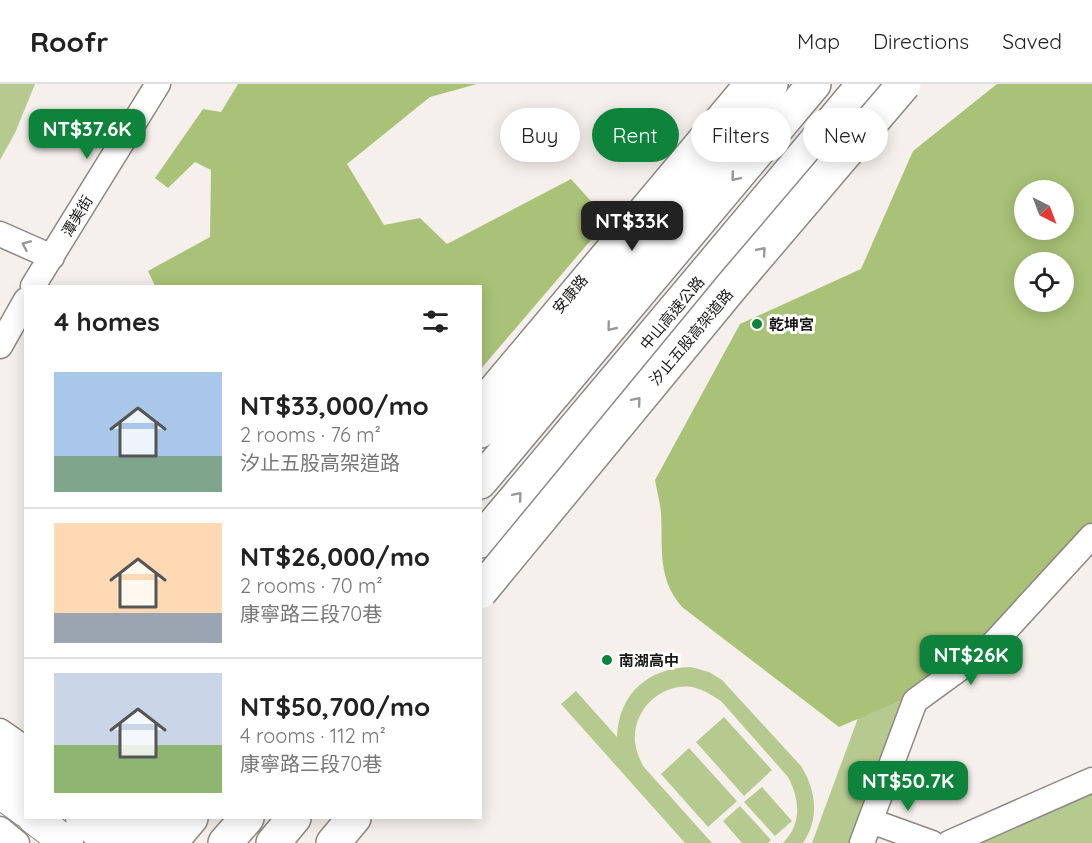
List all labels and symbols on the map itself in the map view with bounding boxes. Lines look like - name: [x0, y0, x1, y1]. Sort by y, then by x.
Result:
- pin: NT$37.6K: [25, 109, 149, 160]
- one-way arrow: [731, 170, 742, 181]
- north arrow: [1014, 180, 1074, 240]
- street label: 潭美街: [57, 192, 97, 240]
- pin: NT$33K: [583, 201, 681, 252]
- one-way arrow: [21, 241, 32, 253]
- one-way arrow: [755, 247, 766, 258]
- street label: 安康路: [548, 271, 592, 317]
- street label: 中山高速公路: [636, 272, 708, 354]
- street label: 汐止五股高架道路: [645, 285, 737, 389]
- place label: 乾坤宮: [769, 315, 814, 334]
- marker: 乾坤宮: [750, 317, 764, 331]
- one-way arrow: [607, 320, 618, 331]
- one-way arrow: [630, 397, 641, 408]
- one-way arrow: [510, 492, 521, 503]
- pin: NT$26K: [922, 635, 1020, 686]
- place label: 南湖高中: [619, 651, 679, 670]
- marker: 南湖高中: [600, 653, 614, 667]
- pin: NT$50.7K: [846, 761, 970, 812]

